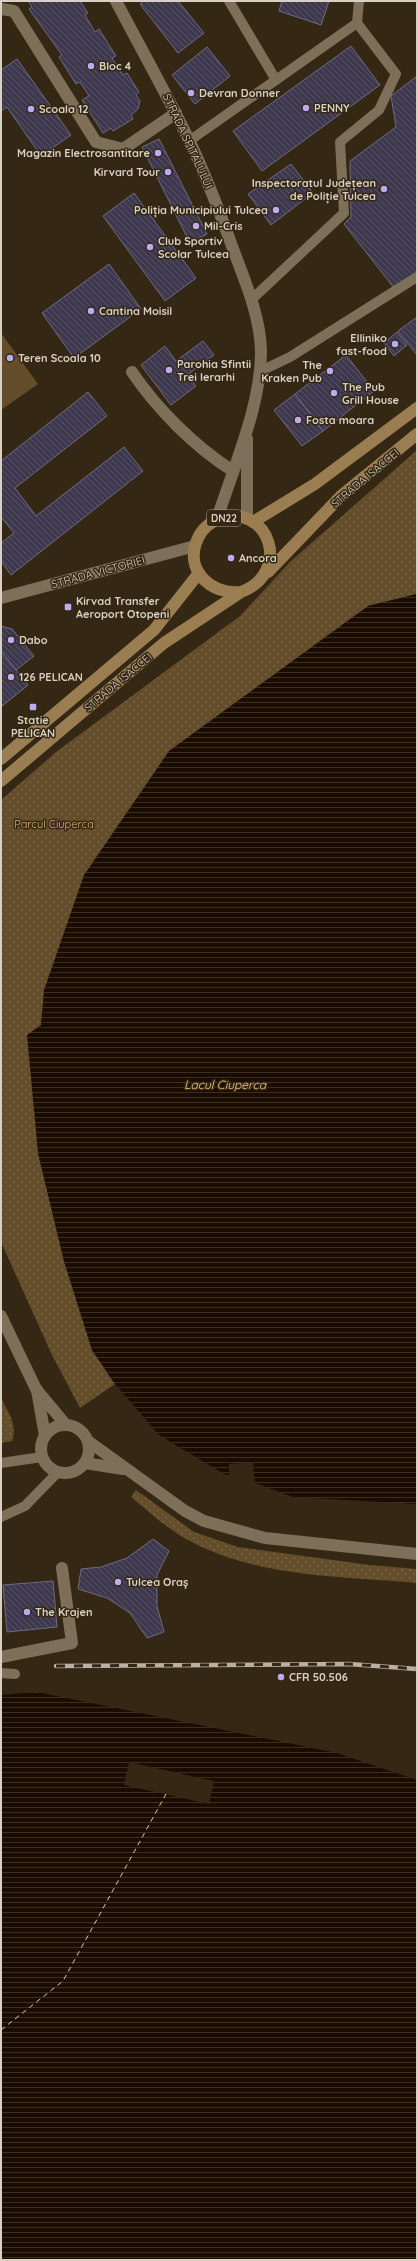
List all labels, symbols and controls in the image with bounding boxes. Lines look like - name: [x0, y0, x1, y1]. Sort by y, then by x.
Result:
- place label: Bloc 4: [99, 59, 132, 73]
- marker: Bloc 4: [86, 61, 96, 71]
- place label: Devran Donner: [199, 86, 280, 100]
- marker: Devran Donner: [186, 88, 196, 98]
- street label: STRADA SPITALULUI: [160, 91, 216, 191]
- place label: PENNY: [314, 101, 350, 115]
- place label: Scoala 12: [39, 102, 89, 116]
- marker: PENNY: [301, 103, 311, 113]
- marker: Scoala 12: [26, 104, 36, 114]
- place label: Magazin Electrosantitare: [17, 146, 151, 160]
- marker: Magazin Electrosantitare: [153, 148, 163, 158]
- place label: Kirvard Tour: [94, 165, 160, 179]
- marker: Kirvard Tour: [163, 167, 173, 177]
- place label: Inspectoratul Județean de Poliție Tulcea: [252, 176, 376, 204]
- marker: Inspectoratul Județean de Poliție Tulcea: [379, 184, 389, 194]
- place label: Poliția Municipiului Tulcea: [134, 203, 268, 218]
- marker: Poliția Municipiului Tulcea: [271, 205, 281, 215]
- place label: Mil-Cris: [204, 219, 243, 233]
- marker: Mil-Cris: [191, 221, 201, 231]
- place label: Club Sportiv Scolar Tulcea: [158, 234, 229, 261]
- marker: Club Sportiv Scolar Tulcea: [145, 242, 155, 252]
- place label: Cantina Moisil: [99, 304, 172, 318]
- marker: Cantina Moisil: [86, 306, 96, 316]
- place label: Elliniko fast-food: [336, 331, 387, 358]
- marker: Elliniko fast-food: [390, 339, 400, 349]
- place label: Teren Scoala 10: [18, 351, 101, 365]
- marker: Teren Scoala 10: [5, 353, 15, 363]
- place label: Parohia Sfintii Trei Ierarhi: [177, 357, 251, 384]
- place label: The Kraken Pub: [261, 358, 323, 385]
- marker: Parohia Sfintii Trei Ierarhi: [164, 365, 174, 375]
- marker: The Kraken Pub: [325, 366, 335, 376]
- place label: The Pub Grill House: [342, 380, 400, 407]
- marker: The Pub Grill House: [329, 388, 339, 398]
- place label: Fosta moara: [306, 413, 374, 427]
- marker: Fosta moara: [293, 415, 303, 425]
- street label: STRADA ISACCEI: [328, 445, 402, 511]
- road number: DN22: [207, 510, 241, 526]
- place label: Ancora: [239, 551, 277, 565]
- street label: STRADA VICTORIEI: [50, 553, 146, 591]
- marker: Ancora: [226, 553, 236, 563]
- place label: Kirvad Transfer Aeroport Otopeni: [76, 594, 169, 621]
- marker: Kirvad Transfer Aeroport Otopeni: [63, 602, 73, 612]
- place label: Dabo: [19, 633, 48, 647]
- marker: Dabo: [6, 635, 16, 645]
- street label: STRADA ISACCEI: [81, 649, 155, 715]
- place label: 126 PELICAN: [19, 670, 83, 684]
- marker: 126 PELICAN: [6, 672, 16, 682]
- marker: Statie PELICAN: [28, 702, 38, 712]
- place label: Statie PELICAN: [11, 713, 55, 740]
- park label: Parcul Ciuperca: [14, 817, 94, 831]
- water label: Lacul Ciuperca: [184, 1077, 267, 1092]
- place label: Tulcea Oraș: [126, 1575, 188, 1589]
- marker: Tulcea Oraș: [113, 1577, 123, 1587]
- place label: The Krajen: [35, 1605, 93, 1619]
- marker: The Krajen: [22, 1607, 32, 1617]
- place label: CFR 50.506: [289, 1670, 348, 1684]
- marker: CFR 50.506: [276, 1672, 286, 1682]

